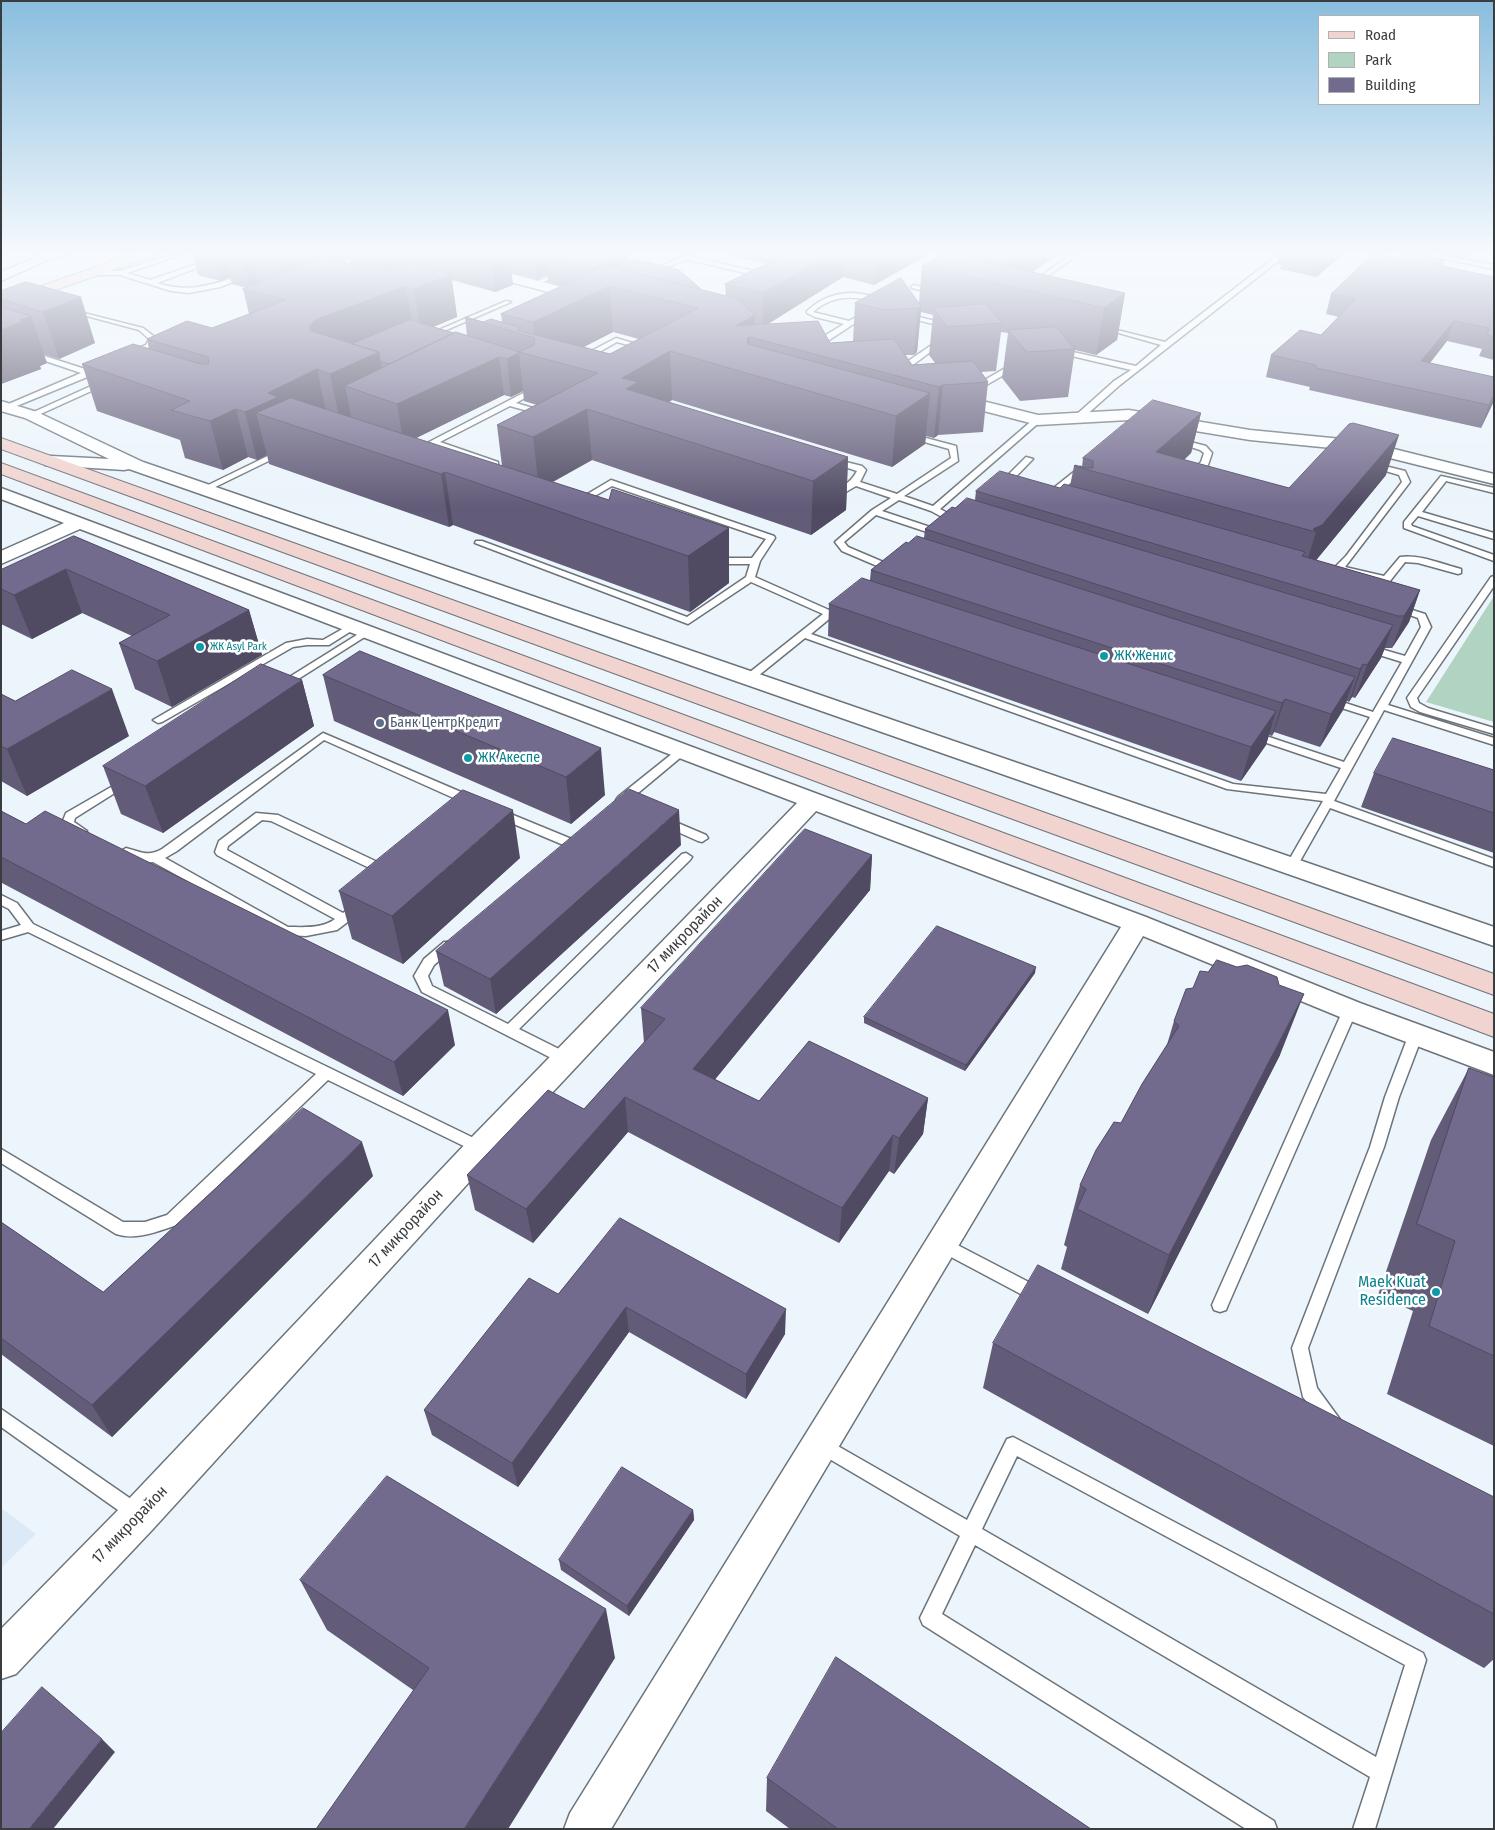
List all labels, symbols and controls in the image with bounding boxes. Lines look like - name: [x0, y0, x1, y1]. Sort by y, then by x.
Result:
- legend: [1318, 15, 1480, 105]
- text: Road: [1365, 26, 1396, 44]
- text: Park: [1365, 51, 1392, 69]
- text: Building: [1365, 76, 1416, 94]
- place label: ЖК Asyl Park: [210, 640, 267, 654]
- marker: ЖК Asyl Park: [194, 641, 206, 653]
- place label: ЖК Женис: [1114, 648, 1173, 664]
- marker: ЖК Женис: [1098, 650, 1110, 662]
- place label: Банк ЦентрКредит: [390, 715, 499, 731]
- marker: Банк ЦентрКредит: [374, 717, 386, 729]
- place label: ЖК Акеспе: [478, 750, 540, 766]
- marker: ЖК Акеспе: [462, 752, 474, 764]
- street label: 17 микрорайон: [643, 892, 727, 978]
- street label: 17 микрорайон: [365, 1186, 447, 1272]
- place label: Maek Kuat Residence: [1358, 1273, 1426, 1311]
- marker: Maek Kuat Residence: [1430, 1286, 1442, 1298]
- street label: 17 микрорайон: [88, 1482, 172, 1568]

